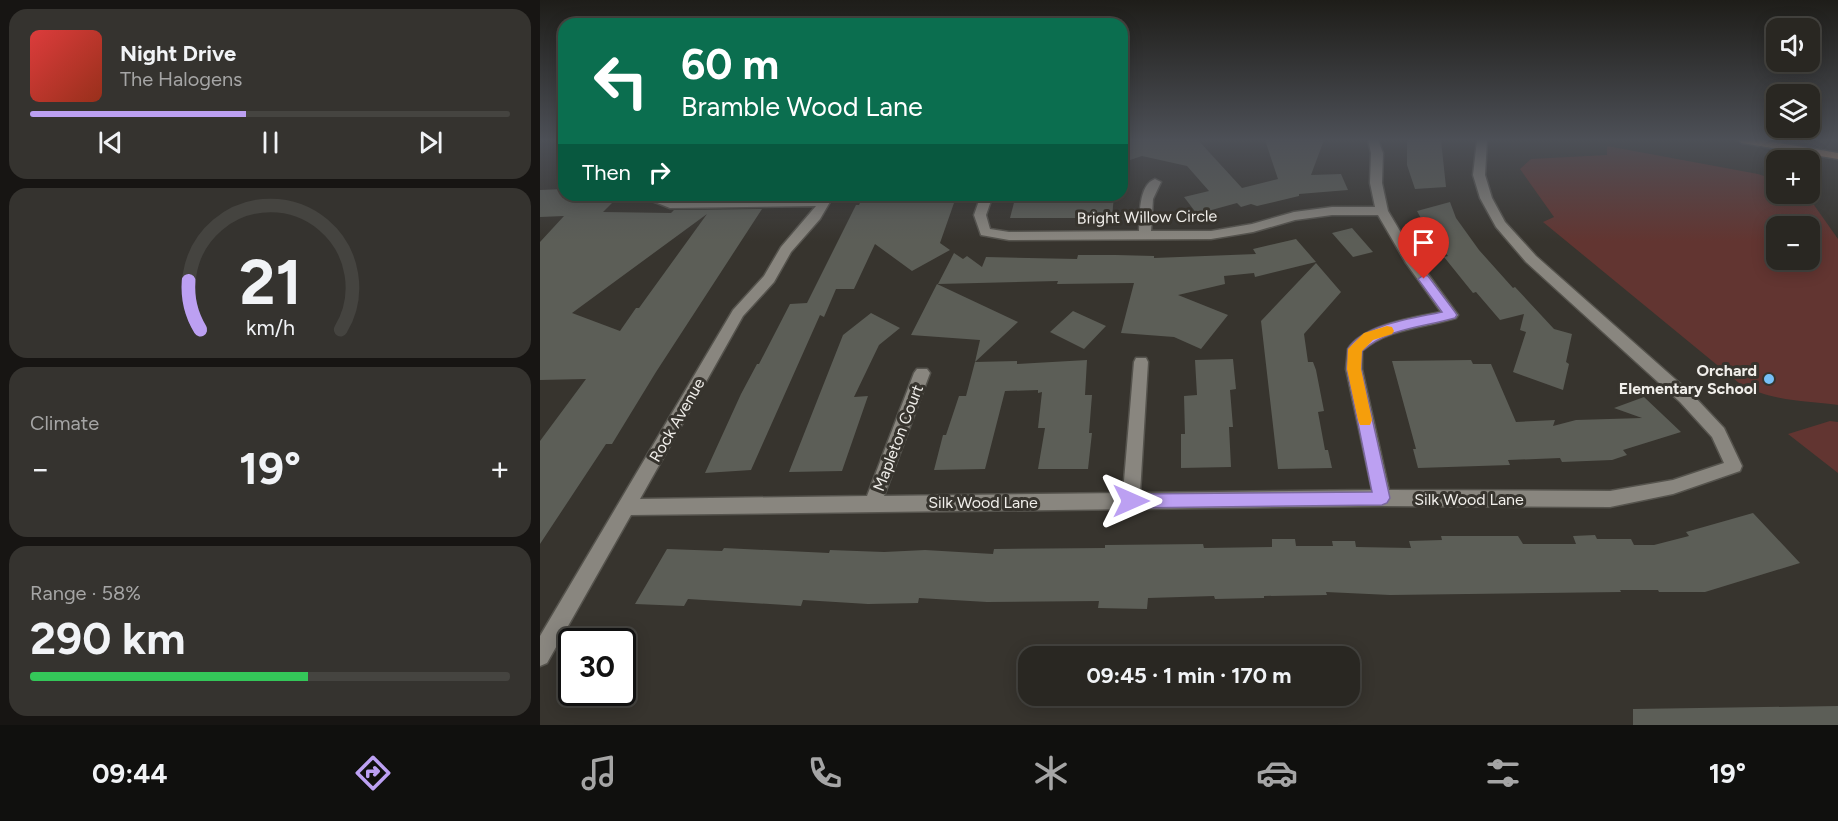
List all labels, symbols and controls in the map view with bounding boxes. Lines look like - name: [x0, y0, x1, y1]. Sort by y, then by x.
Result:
- map controls: [1766, 18, 1820, 270]
- button: sound: [1766, 18, 1820, 72]
- text: 60 m: [681, 39, 779, 90]
- text: Night Drive: [120, 40, 236, 67]
- icon: left: [582, 42, 660, 120]
- text: The Halogens: [120, 67, 242, 91]
- button: layers: [1766, 84, 1820, 138]
- text: Bramble Wood Lane: [681, 90, 923, 123]
- icon: previous: [94, 126, 127, 159]
- icon: pause: [254, 126, 287, 159]
- icon: next: [414, 126, 447, 159]
- button: +: [1766, 150, 1820, 204]
- icon: right: [643, 156, 676, 189]
- text: Then: [582, 159, 631, 186]
- street label: Bright Willow Circle: [1077, 206, 1218, 228]
- button: −: [1766, 216, 1820, 270]
- pin: [1398, 217, 1449, 279]
- icon: arrive: [1407, 226, 1440, 259]
- text: 21: [239, 245, 301, 320]
- text: km/h: [246, 315, 294, 340]
- place label: Orchard Elementary School: [1619, 361, 1757, 398]
- marker: Orchard Elementary School: [1762, 372, 1776, 386]
- street label: Rock Avenue: [645, 374, 709, 465]
- street label: Mapleton Court: [869, 382, 927, 494]
- text: Climate: [30, 411, 99, 435]
- text: 19°: [239, 441, 301, 495]
- text: −: [30, 449, 51, 488]
- text: +: [489, 449, 510, 488]
- position arrow: [1099, 469, 1163, 533]
- street label: Silk Wood Lane: [1414, 490, 1524, 509]
- street label: Silk Wood Lane: [928, 493, 1038, 512]
- text: Range · 58%: [30, 581, 141, 605]
- text: 290 km: [30, 611, 185, 665]
- speed limit sign: 30: [558, 628, 636, 706]
- text: 09:45 · 1 min · 170 m: [1087, 662, 1291, 689]
- icon: directions: [352, 752, 394, 794]
- icon: music: [578, 752, 620, 794]
- icon: phone: [804, 752, 846, 794]
- icon: climate: [1030, 752, 1072, 794]
- icon: car: [1256, 752, 1298, 794]
- icon: filters: [1482, 752, 1524, 794]
- text: 09:44: [92, 757, 168, 790]
- text: 19°: [1709, 757, 1746, 790]

